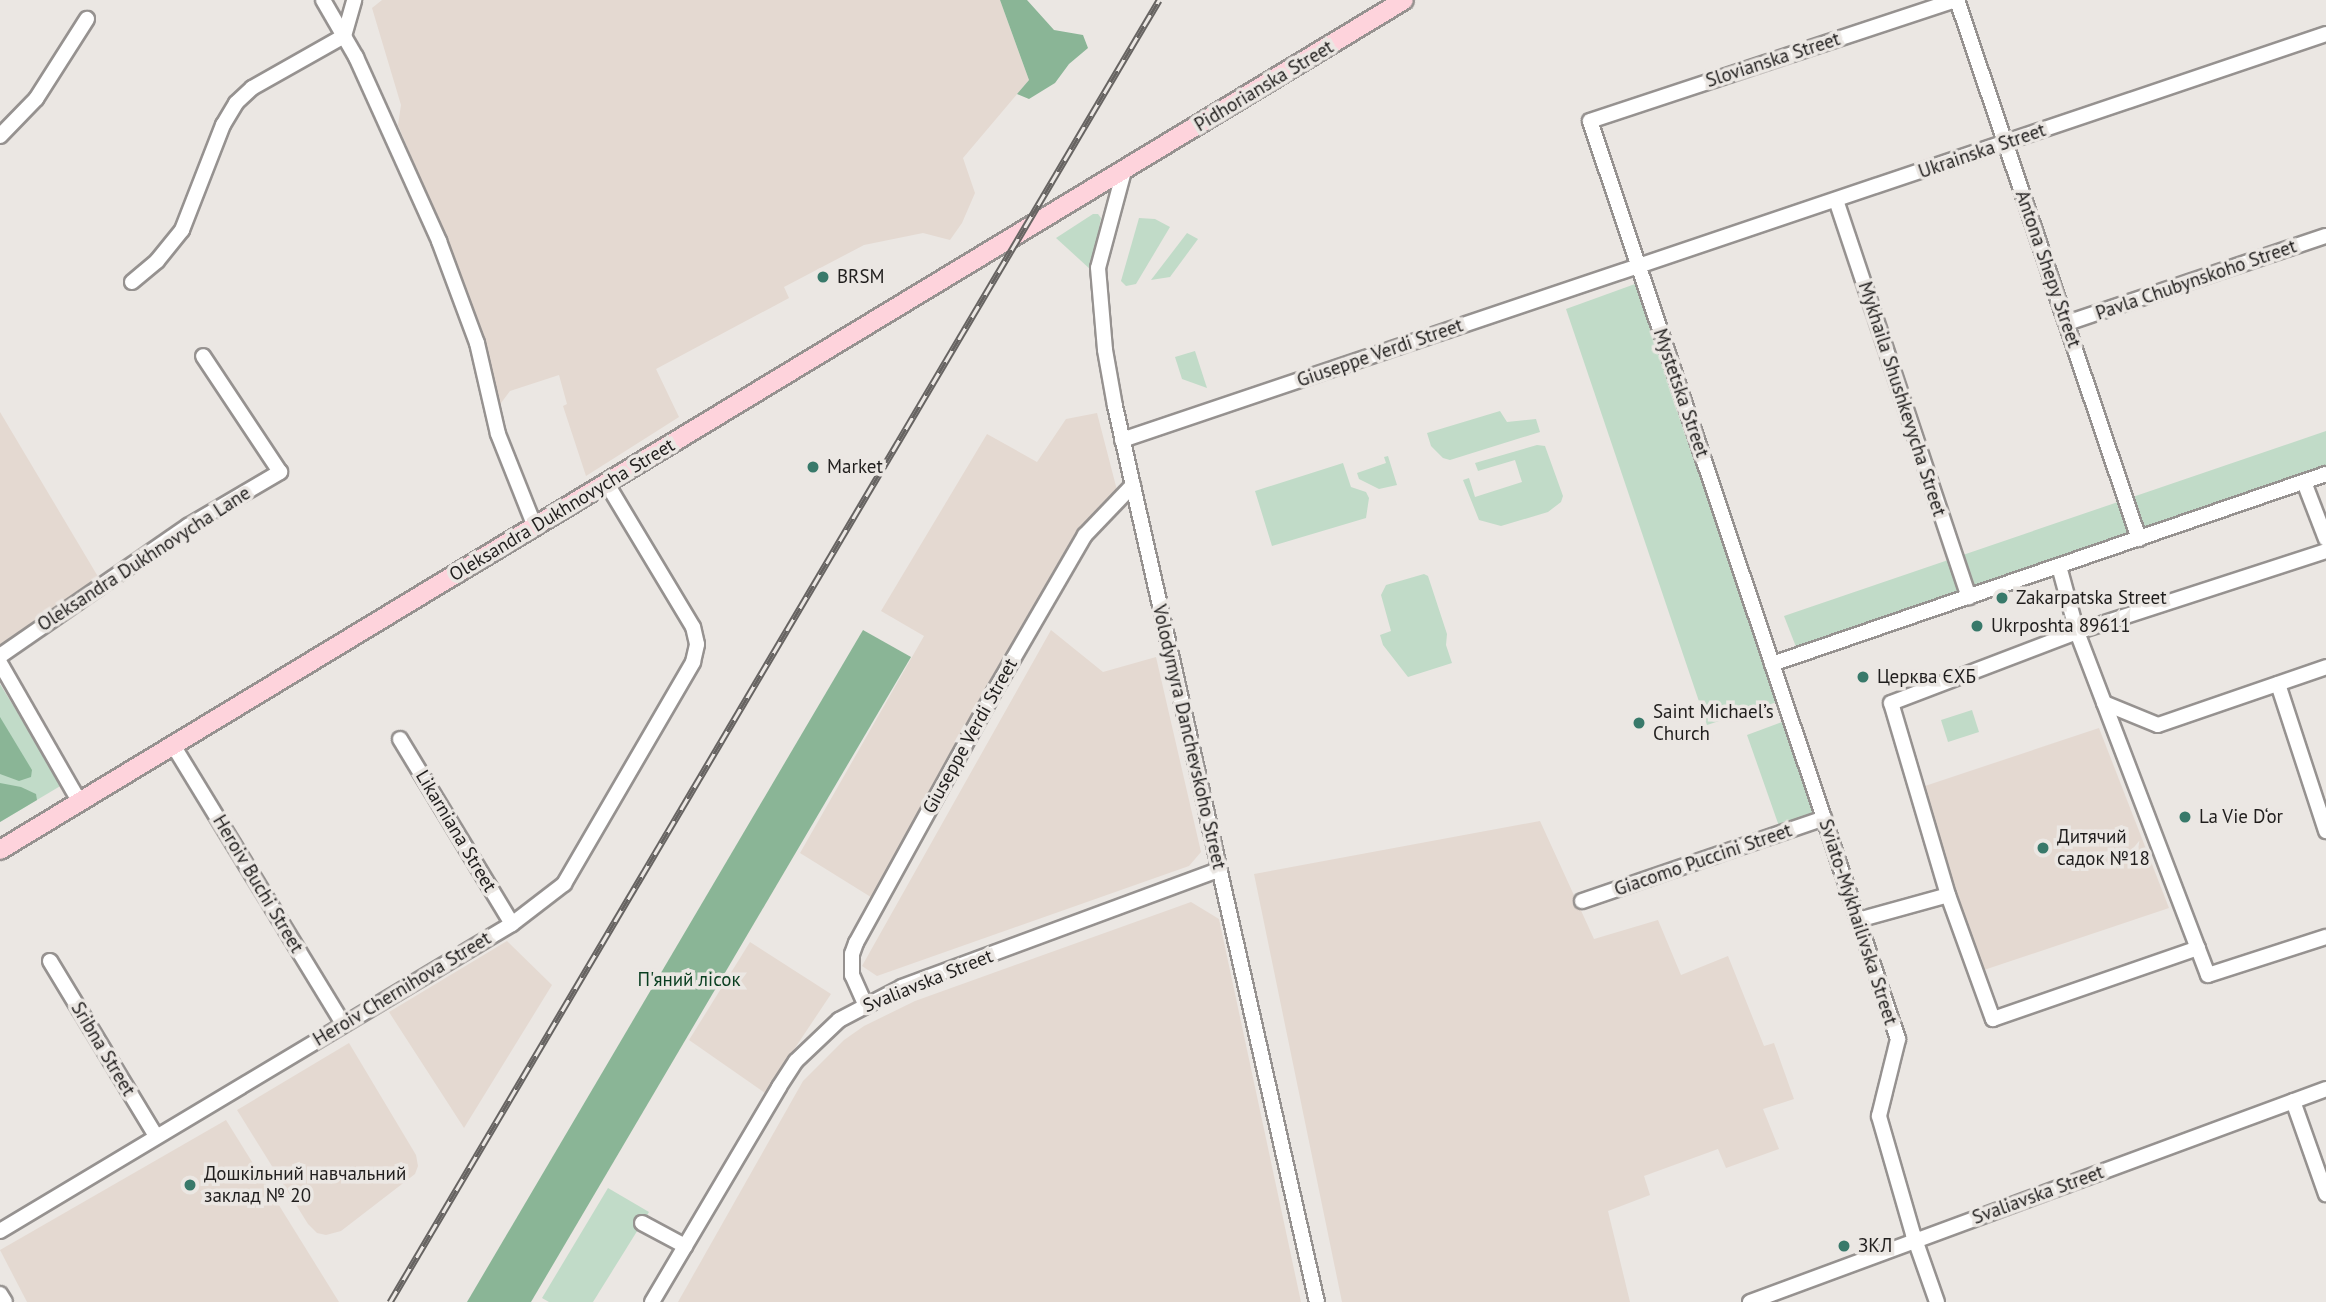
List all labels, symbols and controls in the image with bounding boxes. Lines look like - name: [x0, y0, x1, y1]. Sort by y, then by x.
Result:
- street label: Slovianska Street: [1703, 28, 1843, 92]
- street label: Pidhorianska Street: [1190, 36, 1338, 136]
- street label: Ukrainska Street: [1915, 119, 2049, 183]
- street label: Antona Shepy Street: [2010, 187, 2086, 351]
- street label: Pavla Chubynskoho Street: [2093, 235, 2299, 325]
- place label: BRSM: [837, 266, 885, 288]
- marker: BRSM: [815, 269, 831, 285]
- street label: Mykhaila Shushkevycha Street: [1853, 279, 1951, 519]
- street label: Giuseppe Verdi Street: [1294, 314, 1466, 392]
- street label: Mystetska Street: [1648, 326, 1714, 460]
- street label: Oleksandra Dukhnovycha Street: [445, 434, 679, 586]
- place label: Market: [827, 456, 883, 478]
- marker: Market: [805, 459, 821, 475]
- street label: Oleksandra Dukhnovycha Lane: [33, 482, 255, 636]
- place label: Zakarpatska Street: [2016, 587, 2167, 609]
- marker: Zakarpatska Street: [1994, 590, 2010, 606]
- street label: Volodymyra Danchevskoho Street: [1147, 603, 1231, 871]
- place label: Ukrposhta 89611: [1991, 615, 2131, 637]
- marker: Ukrposhta 89611: [1969, 618, 1985, 634]
- street label: Giuseppe Verdi Street: [918, 654, 1022, 818]
- place label: Церква ЄХБ: [1877, 666, 1976, 688]
- marker: Церква ЄХБ: [1855, 669, 1871, 685]
- place label: Saint Michael’s Church: [1653, 701, 1774, 745]
- marker: Saint Michael’s Church: [1631, 715, 1647, 731]
- street label: Likarniana Street: [411, 766, 501, 896]
- place label: La Vie D‘or: [2199, 806, 2284, 828]
- marker: La Vie D‘or: [2177, 809, 2193, 825]
- street label: Heroiv Buchi Street: [208, 811, 308, 957]
- street label: Sviato-Mykhailivska Street: [1814, 816, 1902, 1028]
- street label: Giacomo Puccini Street: [1611, 819, 1795, 901]
- place label: Дитячий садок №18: [2057, 826, 2150, 870]
- marker: Дитячий садок №18: [2035, 840, 2051, 856]
- street label: Heroiv Chernihova Street: [309, 927, 495, 1051]
- street label: Svaliavska Street: [860, 945, 996, 1017]
- park label: П'яний лісок: [637, 969, 741, 991]
- street label: Sribna Street: [66, 998, 140, 1100]
- street label: Svaliavska Street: [1969, 1161, 2107, 1229]
- place label: Дошкільний навчальний заклад № 20: [204, 1163, 406, 1207]
- marker: Дошкільний навчальний заклад № 20: [182, 1177, 198, 1193]
- place label: ЗКЛ: [1858, 1235, 1892, 1257]
- marker: ЗКЛ: [1836, 1238, 1852, 1254]

